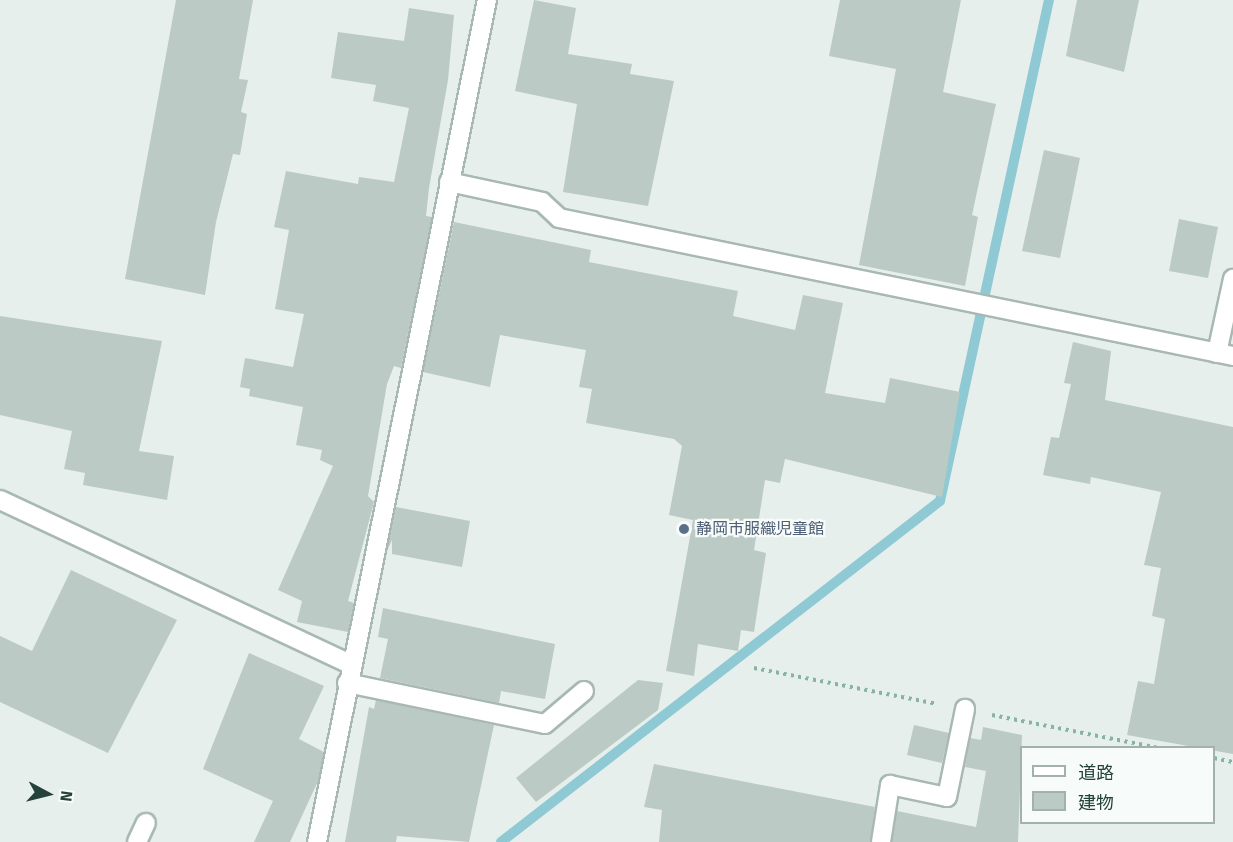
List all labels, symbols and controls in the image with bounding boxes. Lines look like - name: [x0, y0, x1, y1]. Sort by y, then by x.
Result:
- place label: 静岡市服織児童館: [696, 519, 824, 539]
- marker: 静岡市服織児童館: [677, 522, 691, 536]
- legend: [1020, 746, 1215, 824]
- text: 道路: [1078, 762, 1114, 784]
- north arrow: [18, 764, 78, 824]
- text: N: [56, 790, 76, 803]
- text: 建物: [1078, 792, 1114, 814]

